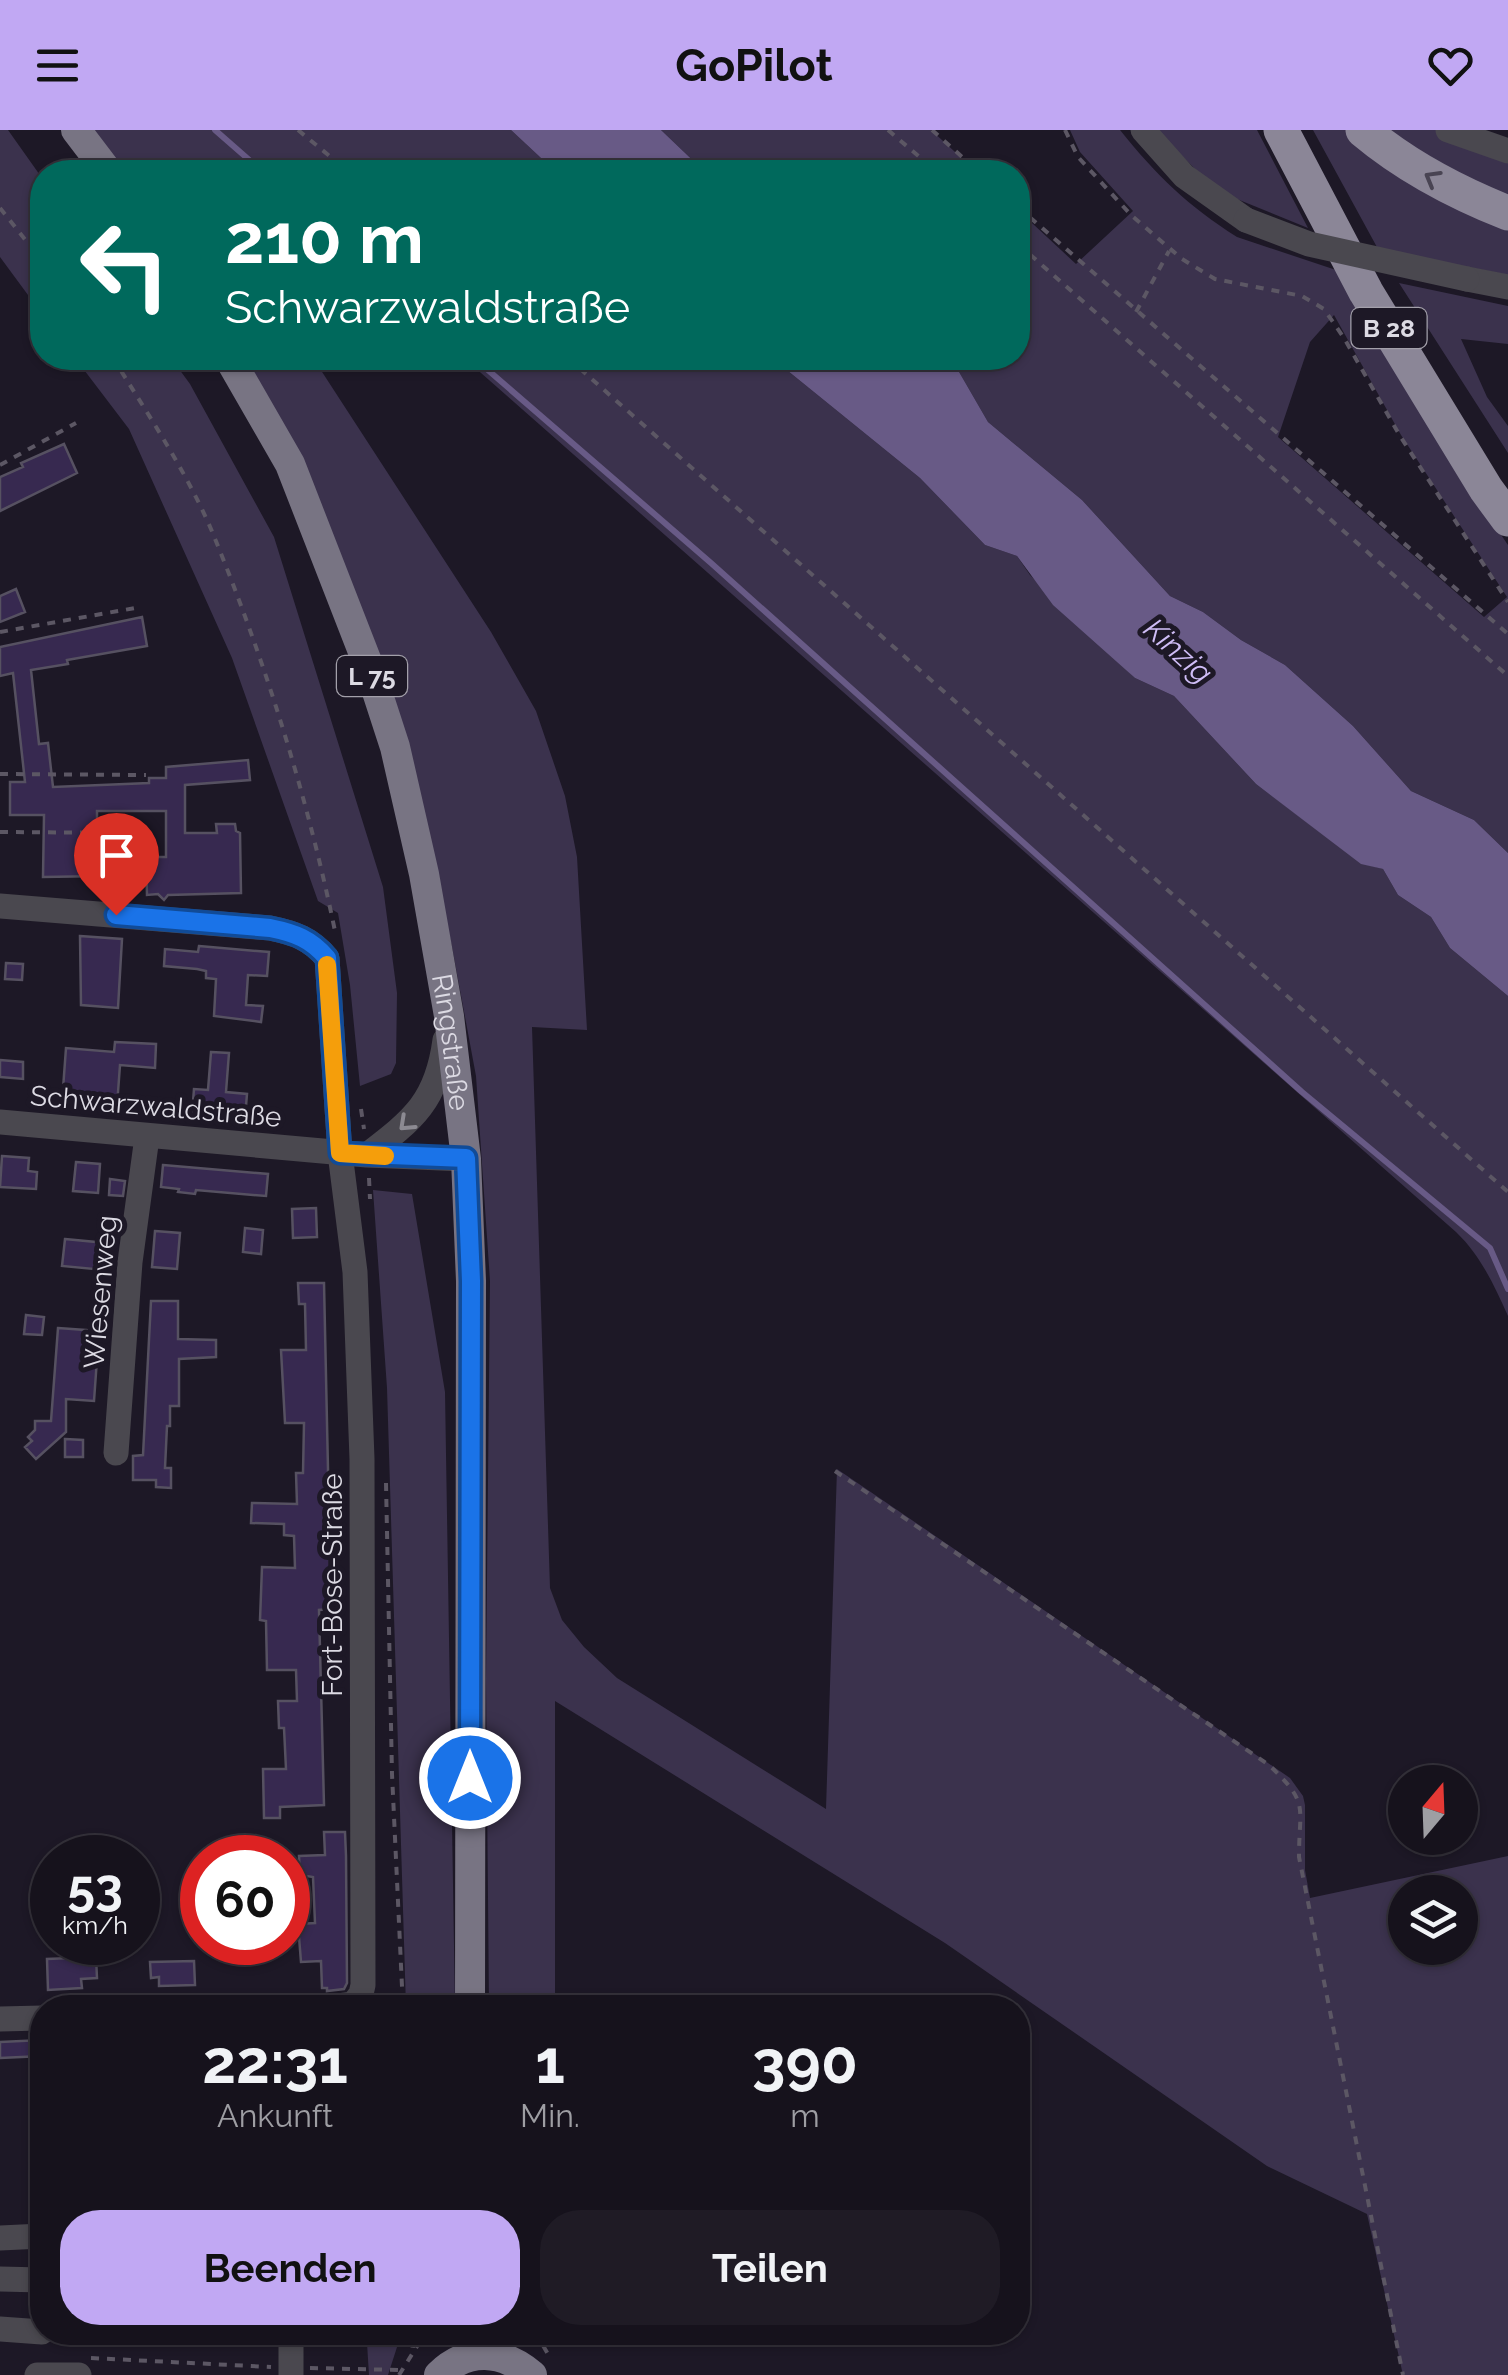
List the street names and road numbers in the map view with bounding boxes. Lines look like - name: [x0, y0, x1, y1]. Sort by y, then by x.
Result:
- road number: B 28: [1352, 308, 1426, 348]
- road number: L 75: [337, 656, 407, 696]
- street label: Ringstraße: [425, 971, 476, 1113]
- street label: Schwarzwaldstraße: [29, 1079, 283, 1134]
- street label: Wiesenweg: [77, 1214, 124, 1370]
- street label: Fort-Bose-Straße: [316, 1473, 349, 1697]

